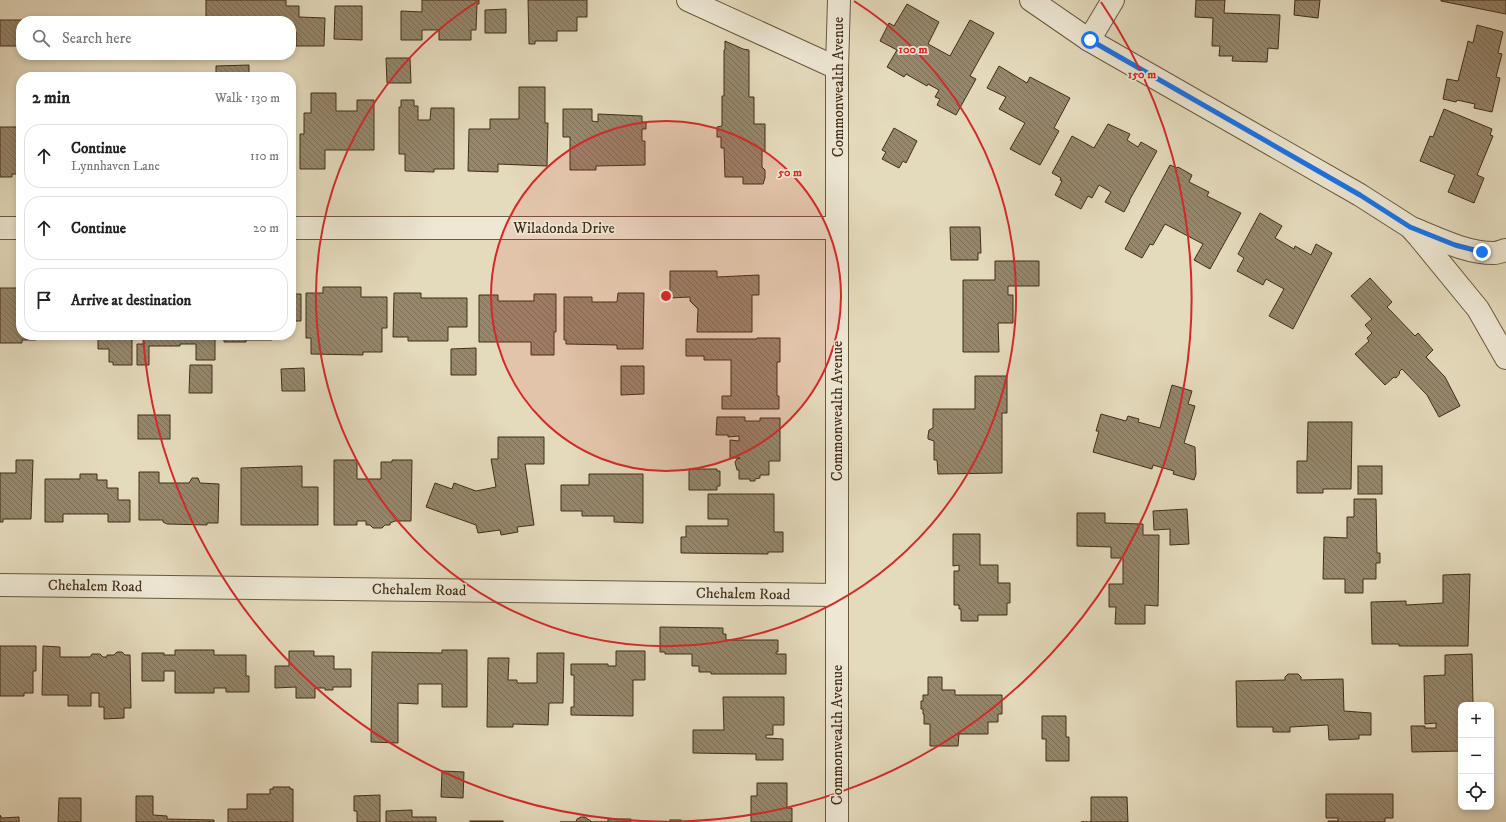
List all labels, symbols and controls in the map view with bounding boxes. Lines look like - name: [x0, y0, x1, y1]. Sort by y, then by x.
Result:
- search box: [16, 16, 296, 60]
- street label: Commonwealth Avenue: [829, 17, 848, 157]
- icon: search: [30, 27, 52, 49]
- text: Search here: [62, 29, 131, 48]
- route start: [1081, 31, 1099, 49]
- text: 100 m: [899, 42, 927, 57]
- text: 150 m: [1128, 67, 1156, 82]
- text: 2 min: [32, 87, 70, 109]
- text: Walk · 130 m: [215, 90, 280, 106]
- text: Continue: [71, 139, 126, 158]
- icon: ahead: [33, 145, 55, 167]
- text: 110 m: [250, 148, 279, 164]
- text: Lynnhaven Lane: [71, 158, 160, 174]
- text: 50 m: [777, 165, 802, 180]
- icon: ahead: [33, 217, 55, 239]
- text: Continue: [71, 219, 126, 238]
- street label: Wiladonda Drive: [512, 219, 615, 238]
- text: 20 m: [253, 220, 279, 236]
- route end: [1473, 243, 1491, 261]
- icon: arrive: [33, 289, 55, 311]
- centre of rings: [659, 289, 673, 303]
- text: Arrive at destination: [71, 291, 191, 310]
- street label: Commonwealth Avenue: [828, 341, 847, 481]
- street label: Chehalem Road: [48, 576, 143, 596]
- street label: Chehalem Road: [372, 580, 467, 600]
- street label: Chehalem Road: [696, 584, 791, 604]
- street label: Commonwealth Avenue: [828, 665, 847, 805]
- map controls: [1458, 702, 1494, 810]
- button: +: [1458, 702, 1494, 738]
- button: −: [1458, 738, 1494, 774]
- button: locate: [1458, 774, 1494, 810]

